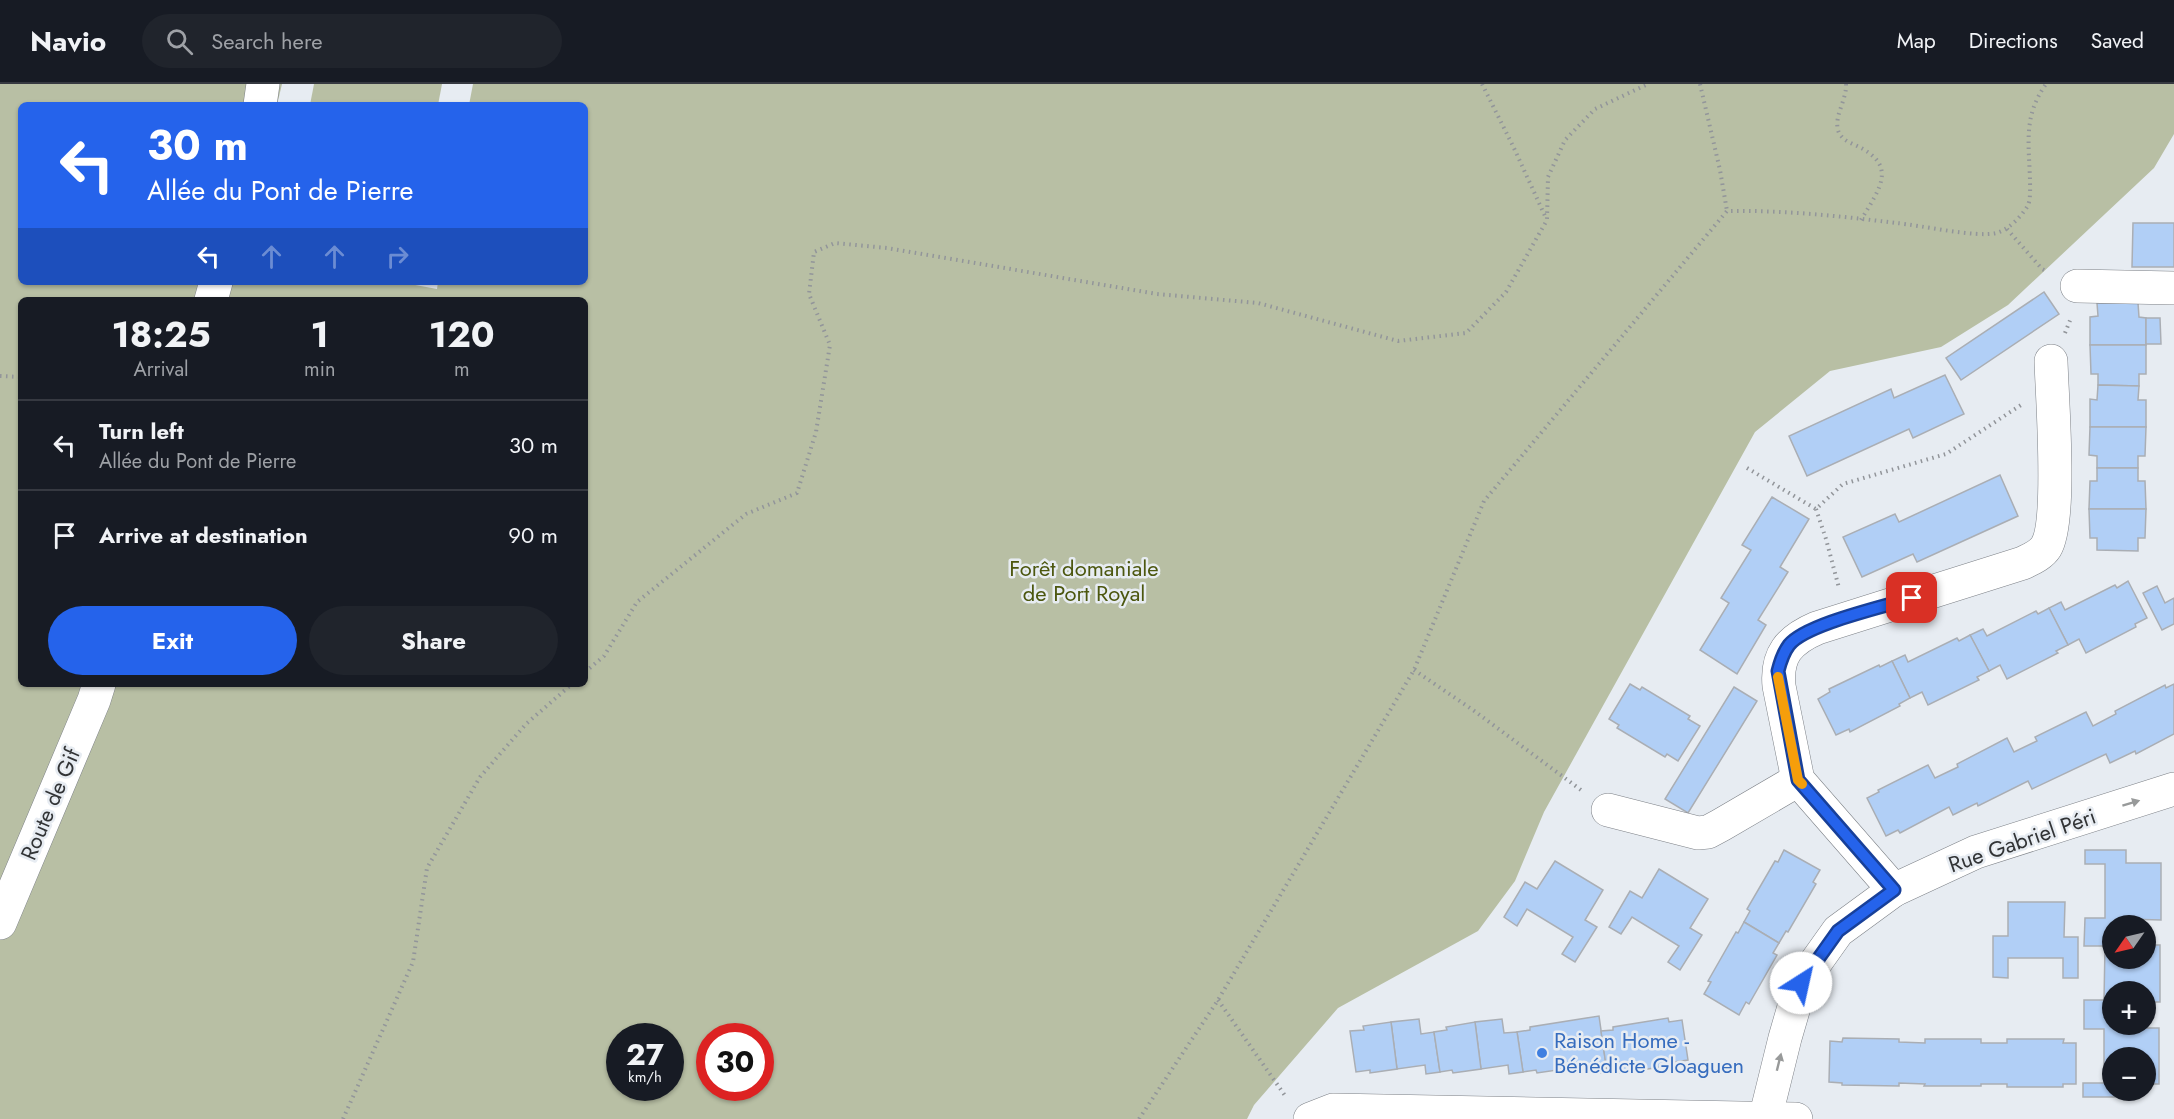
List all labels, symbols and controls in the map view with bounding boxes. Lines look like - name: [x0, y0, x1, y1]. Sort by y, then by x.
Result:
- search box: [142, 14, 562, 68]
- text: Navio: [30, 21, 106, 62]
- icon: search: [163, 25, 196, 58]
- text: Search here: [211, 25, 322, 57]
- text: Map: [1897, 26, 1936, 56]
- text: Directions: [1969, 26, 2058, 56]
- text: Saved: [2091, 26, 2144, 56]
- text: 30 m: [147, 115, 248, 176]
- icon: left: [48, 126, 126, 204]
- text: Allée du Pont de Pierre: [147, 171, 413, 210]
- icon: left: [192, 240, 225, 273]
- icon: ahead: [255, 240, 288, 273]
- icon: ahead: [318, 240, 351, 273]
- icon: right: [381, 240, 414, 273]
- text: 18:25: [111, 308, 211, 360]
- text: 1: [311, 308, 329, 360]
- text: 120: [429, 308, 495, 360]
- text: Arrival: [133, 355, 189, 384]
- text: min: [304, 355, 335, 384]
- text: m: [454, 355, 470, 384]
- text: Turn left: [99, 415, 184, 447]
- icon: left: [48, 429, 81, 462]
- text: 30 m: [509, 429, 558, 461]
- text: Allée du Pont de Pierre: [99, 447, 296, 476]
- icon: arrive: [48, 519, 81, 552]
- text: Arrive at destination: [99, 519, 308, 551]
- text: 90 m: [508, 519, 558, 551]
- park label: Forêt domaniale de Port Royal: [1009, 552, 1159, 609]
- pin: [1886, 572, 1937, 623]
- icon: arrive: [1895, 581, 1928, 614]
- button: Exit: [48, 606, 297, 675]
- button: Share: [309, 606, 558, 675]
- street label: Route de Gif: [12, 742, 88, 865]
- one-way arrow: [2122, 797, 2140, 807]
- street label: Rue Gabriel Péri: [1944, 800, 2100, 880]
- north arrow: [2102, 915, 2156, 969]
- map controls: [2102, 915, 2156, 1101]
- position arrow: [1769, 951, 1833, 1015]
- button: +: [2102, 981, 2156, 1035]
- speed limit sign: 30: [696, 1023, 774, 1101]
- place label: Raison Home - Bénédicte Gloaguen: [1554, 1024, 1744, 1081]
- text: 27: [626, 1033, 664, 1076]
- marker: Raison Home - Bénédicte Gloaguen: [1535, 1046, 1549, 1060]
- button: −: [2102, 1047, 2156, 1101]
- one-way arrow: [1774, 1052, 1784, 1071]
- text: km/h: [628, 1066, 662, 1088]

